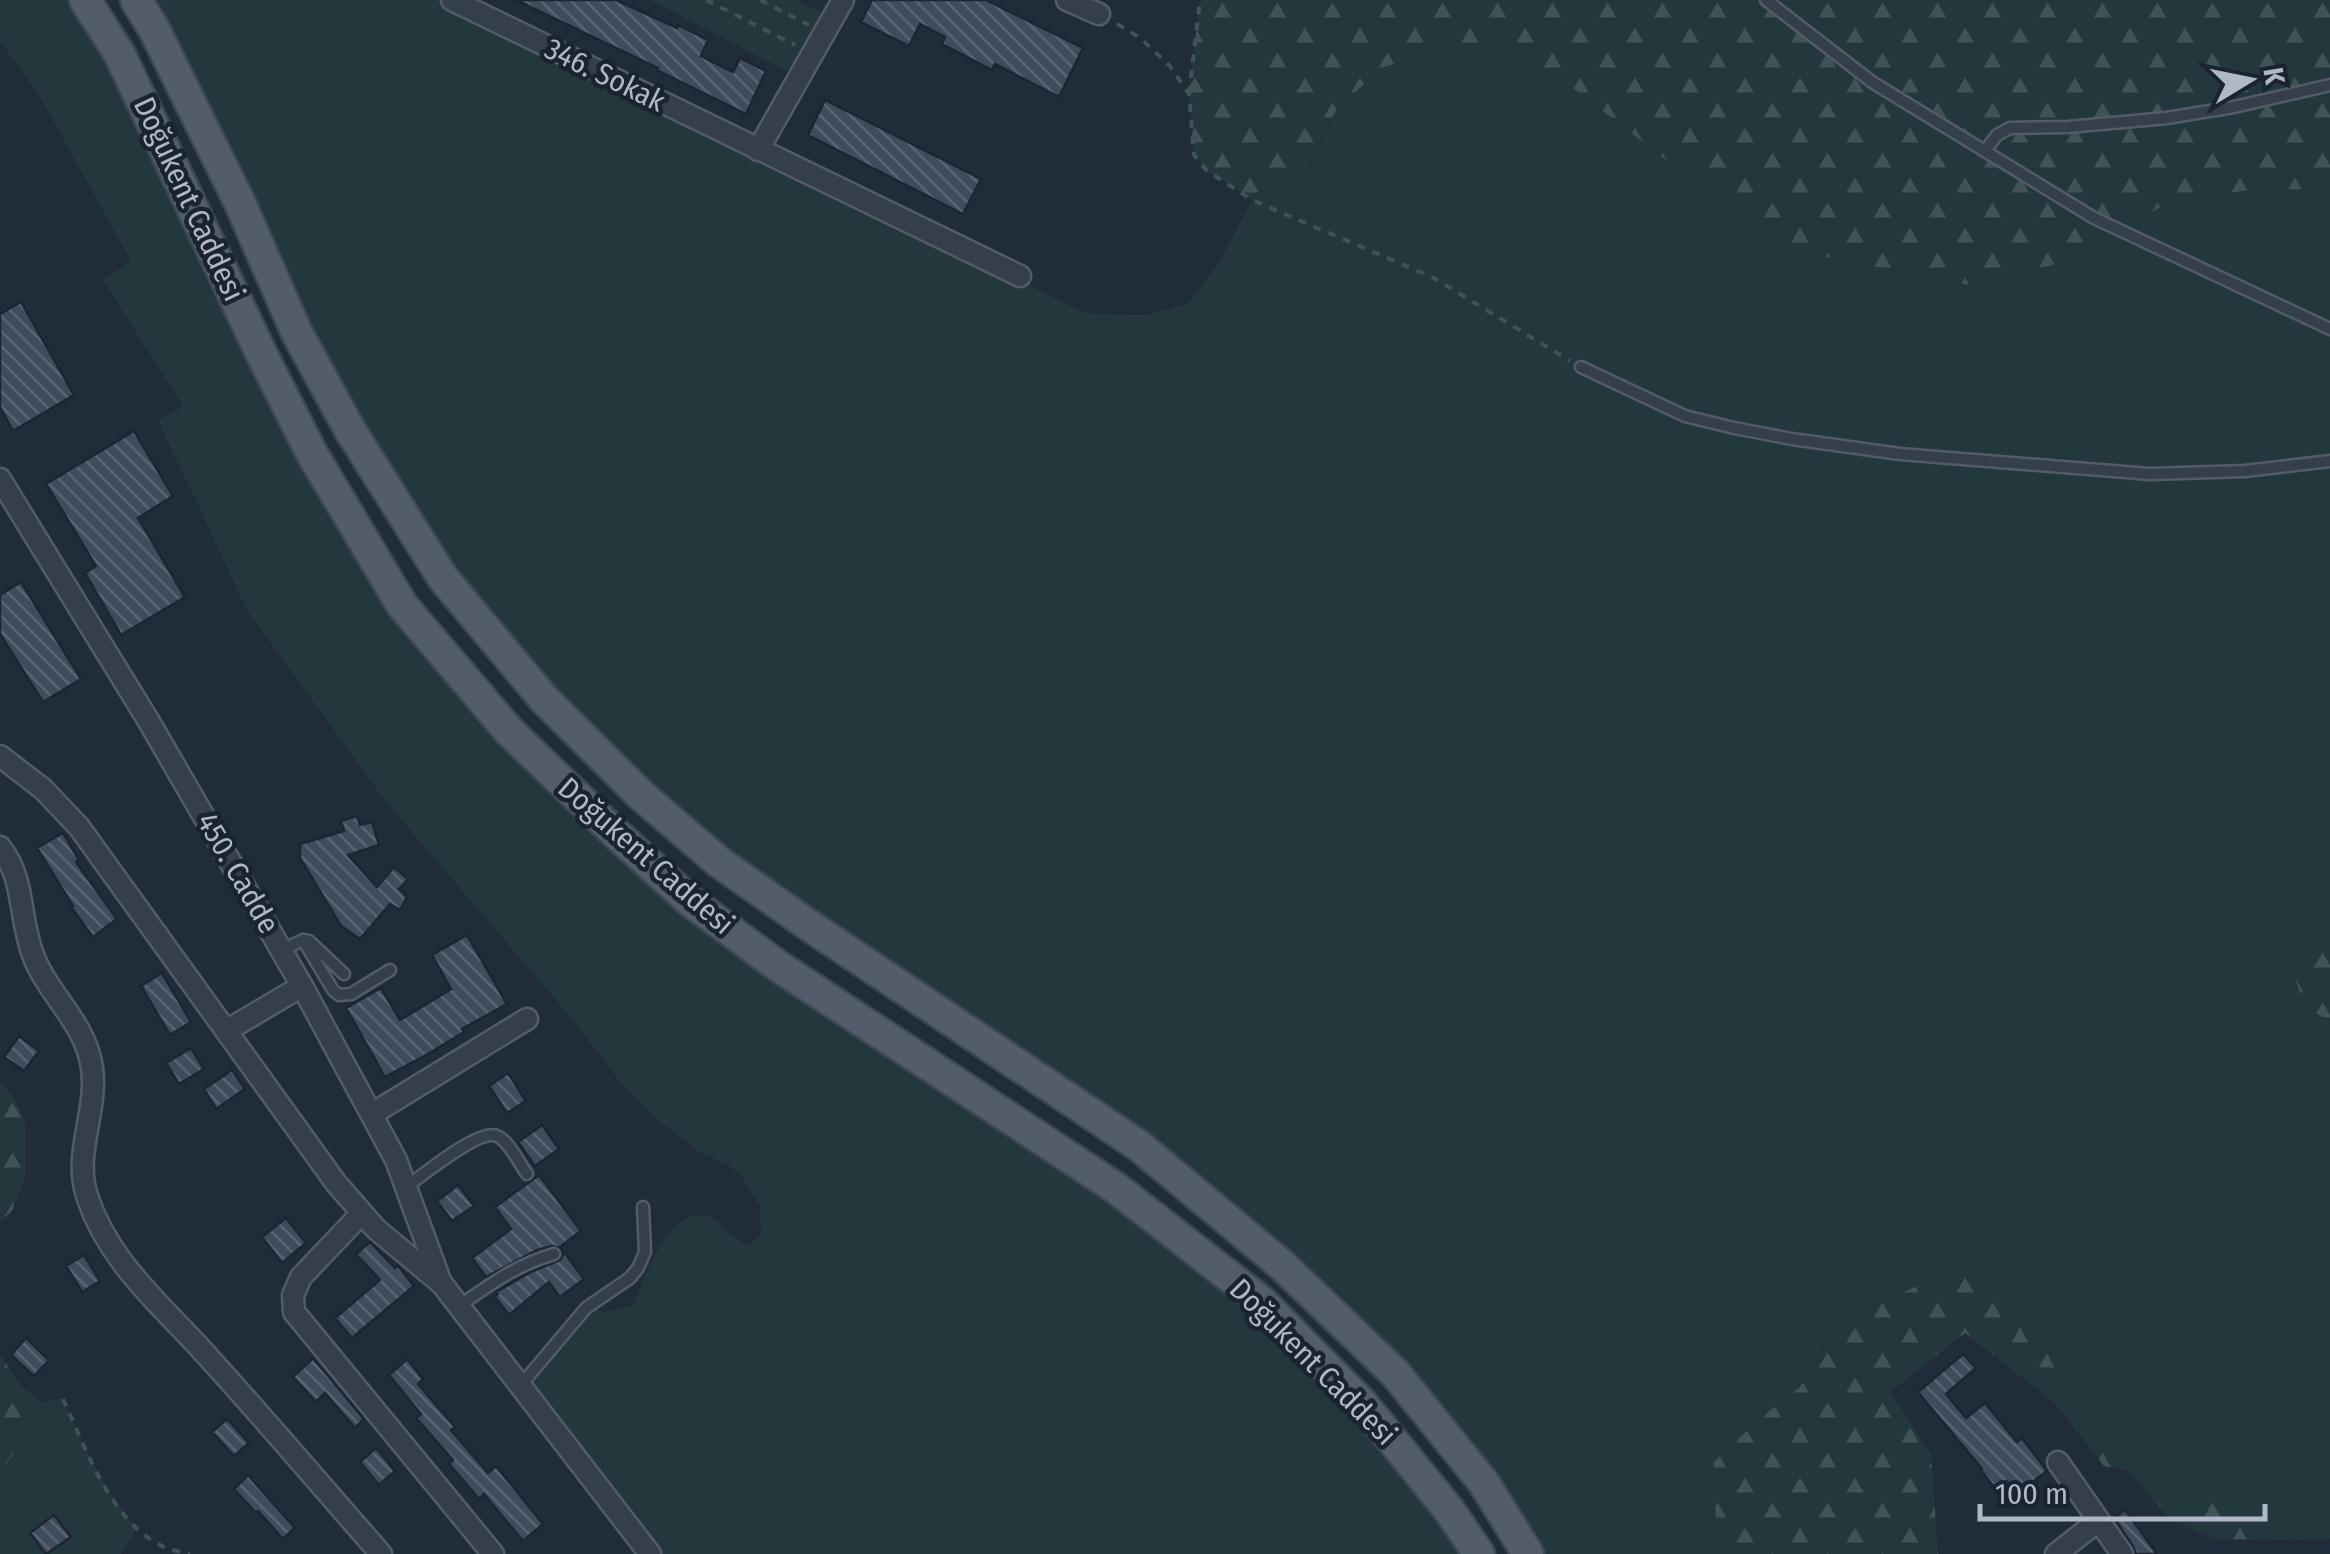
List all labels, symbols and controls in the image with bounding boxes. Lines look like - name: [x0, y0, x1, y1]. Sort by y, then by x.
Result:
- north arrow: [2200, 30, 2300, 130]
- street label: 346. Sokak: [539, 31, 671, 119]
- text: K: [2256, 65, 2292, 87]
- street label: Doğukent Caddesi: [126, 91, 252, 307]
- street label: Doğukent Caddesi: [551, 770, 741, 942]
- street label: 450. Cadde: [189, 806, 287, 940]
- street label: Doğukent Caddesi: [1222, 1271, 1404, 1453]
- scale bar: [1980, 1459, 2265, 1521]
- text: 100 m: [1995, 1476, 2068, 1512]

